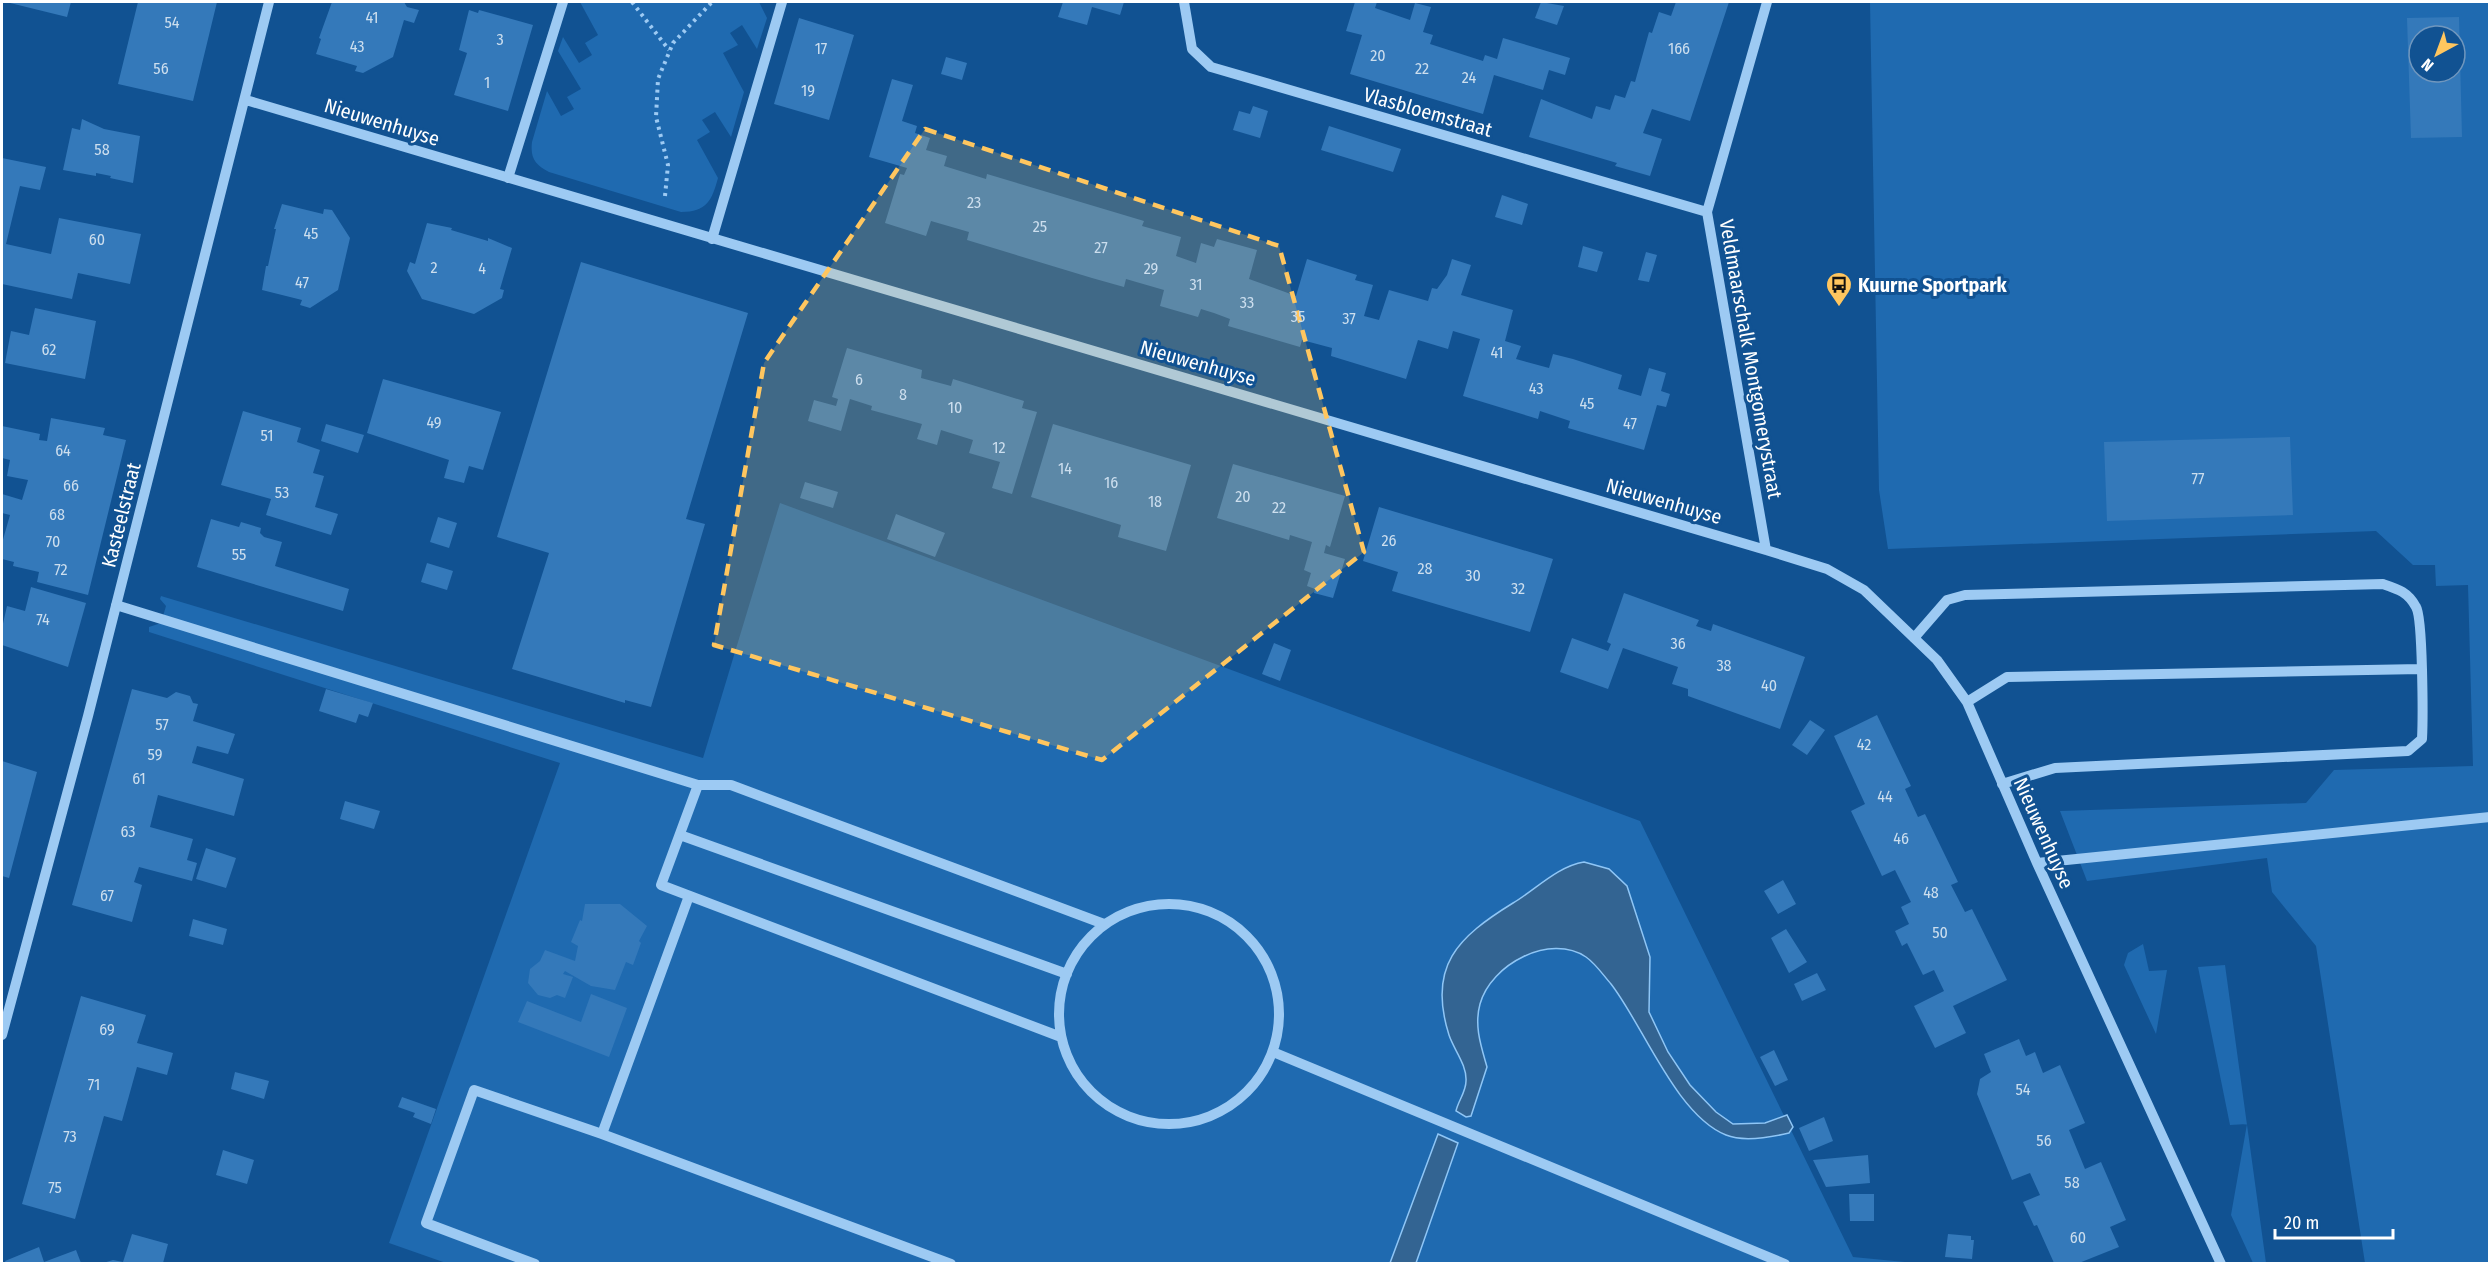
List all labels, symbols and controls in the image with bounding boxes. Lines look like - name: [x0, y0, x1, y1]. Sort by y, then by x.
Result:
- house number: 41: [365, 8, 379, 27]
- house number: 54: [164, 13, 180, 32]
- north arrow: [2407, 24, 2467, 84]
- house number: 3: [496, 30, 504, 49]
- house number: 43: [350, 37, 364, 56]
- house number: 17: [815, 39, 828, 58]
- house number: 166: [1668, 39, 1690, 58]
- house number: 20: [1370, 46, 1386, 65]
- text: N: [2418, 55, 2437, 75]
- house number: 56: [153, 59, 169, 78]
- house number: 22: [1415, 59, 1429, 78]
- house number: 24: [1462, 68, 1476, 87]
- house number: 1: [484, 73, 490, 92]
- house number: 19: [801, 81, 815, 100]
- street label: Vlasbloemstraat: [1361, 82, 1496, 142]
- street label: Nieuwenhuyse: [321, 93, 443, 151]
- house number: 58: [94, 140, 110, 159]
- house number: 23: [967, 193, 981, 212]
- house number: 25: [1033, 217, 1047, 236]
- street label: Veldmaarschalk Montgomerystraat: [1715, 217, 1787, 501]
- house number: 45: [304, 224, 318, 243]
- house number: 60: [89, 230, 105, 249]
- house number: 27: [1094, 238, 1108, 257]
- house number: 2: [430, 258, 438, 277]
- house number: 4: [478, 259, 486, 278]
- house number: 29: [1144, 259, 1159, 278]
- bus stop icon: Kuurne Sportpark: [1824, 270, 1854, 308]
- house number: 47: [295, 273, 309, 292]
- place label: Kuurne Sportpark: [1858, 273, 2007, 297]
- house number: 31: [1189, 275, 1203, 294]
- house number: 33: [1240, 293, 1254, 312]
- house number: 35: [1291, 307, 1305, 326]
- house number: 37: [1342, 309, 1356, 328]
- street label: Nieuwenhuyse: [1137, 335, 1259, 391]
- house number: 62: [42, 340, 56, 359]
- house number: 41: [1490, 343, 1504, 362]
- house number: 6: [855, 370, 863, 389]
- house number: 43: [1529, 379, 1543, 398]
- house number: 8: [899, 385, 907, 404]
- house number: 45: [1580, 394, 1594, 413]
- house number: 10: [948, 398, 962, 417]
- house number: 49: [426, 413, 442, 432]
- house number: 47: [1623, 414, 1637, 433]
- house number: 51: [261, 426, 273, 445]
- house number: 12: [992, 438, 1006, 457]
- house number: 64: [55, 441, 71, 460]
- house number: 14: [1058, 459, 1072, 478]
- street label: Kasteelstraat: [96, 460, 146, 570]
- house number: 77: [2191, 469, 2205, 488]
- house number: 16: [1104, 473, 1118, 492]
- street label: Nieuwenhuyse: [1603, 473, 1725, 529]
- house number: 66: [63, 476, 79, 495]
- house number: 53: [275, 483, 289, 502]
- house number: 20: [1235, 487, 1251, 506]
- house number: 18: [1148, 492, 1162, 511]
- house number: 22: [1272, 498, 1286, 517]
- house number: 68: [49, 505, 65, 524]
- house number: 26: [1382, 531, 1397, 550]
- house number: 70: [46, 532, 60, 551]
- house number: 55: [232, 545, 246, 564]
- house number: 28: [1417, 559, 1433, 578]
- house number: 72: [54, 560, 68, 579]
- house number: 30: [1465, 566, 1481, 585]
- house number: 32: [1511, 579, 1525, 598]
- house number: 74: [36, 610, 50, 629]
- house number: 36: [1670, 634, 1686, 653]
- house number: 38: [1716, 656, 1732, 675]
- house number: 40: [1761, 676, 1777, 695]
- house number: 57: [155, 715, 169, 734]
- house number: 42: [1857, 735, 1871, 754]
- house number: 59: [148, 745, 163, 764]
- house number: 61: [132, 769, 146, 788]
- street label: Nieuwenhuyse: [2009, 774, 2079, 892]
- house number: 44: [1877, 787, 1893, 806]
- house number: 63: [120, 822, 136, 841]
- house number: 46: [1893, 829, 1909, 848]
- house number: 48: [1923, 883, 1939, 902]
- house number: 67: [100, 886, 115, 905]
- house number: 50: [1932, 923, 1948, 942]
- house number: 69: [99, 1020, 115, 1039]
- house number: 71: [88, 1075, 100, 1094]
- house number: 54: [2015, 1080, 2031, 1099]
- house number: 73: [63, 1127, 77, 1146]
- house number: 56: [2036, 1131, 2052, 1150]
- house number: 58: [2064, 1173, 2080, 1192]
- house number: 75: [48, 1178, 62, 1197]
- scale bar: [2275, 1202, 2394, 1240]
- text: 20 m: [2284, 1212, 2319, 1234]
- house number: 60: [2070, 1228, 2086, 1247]

